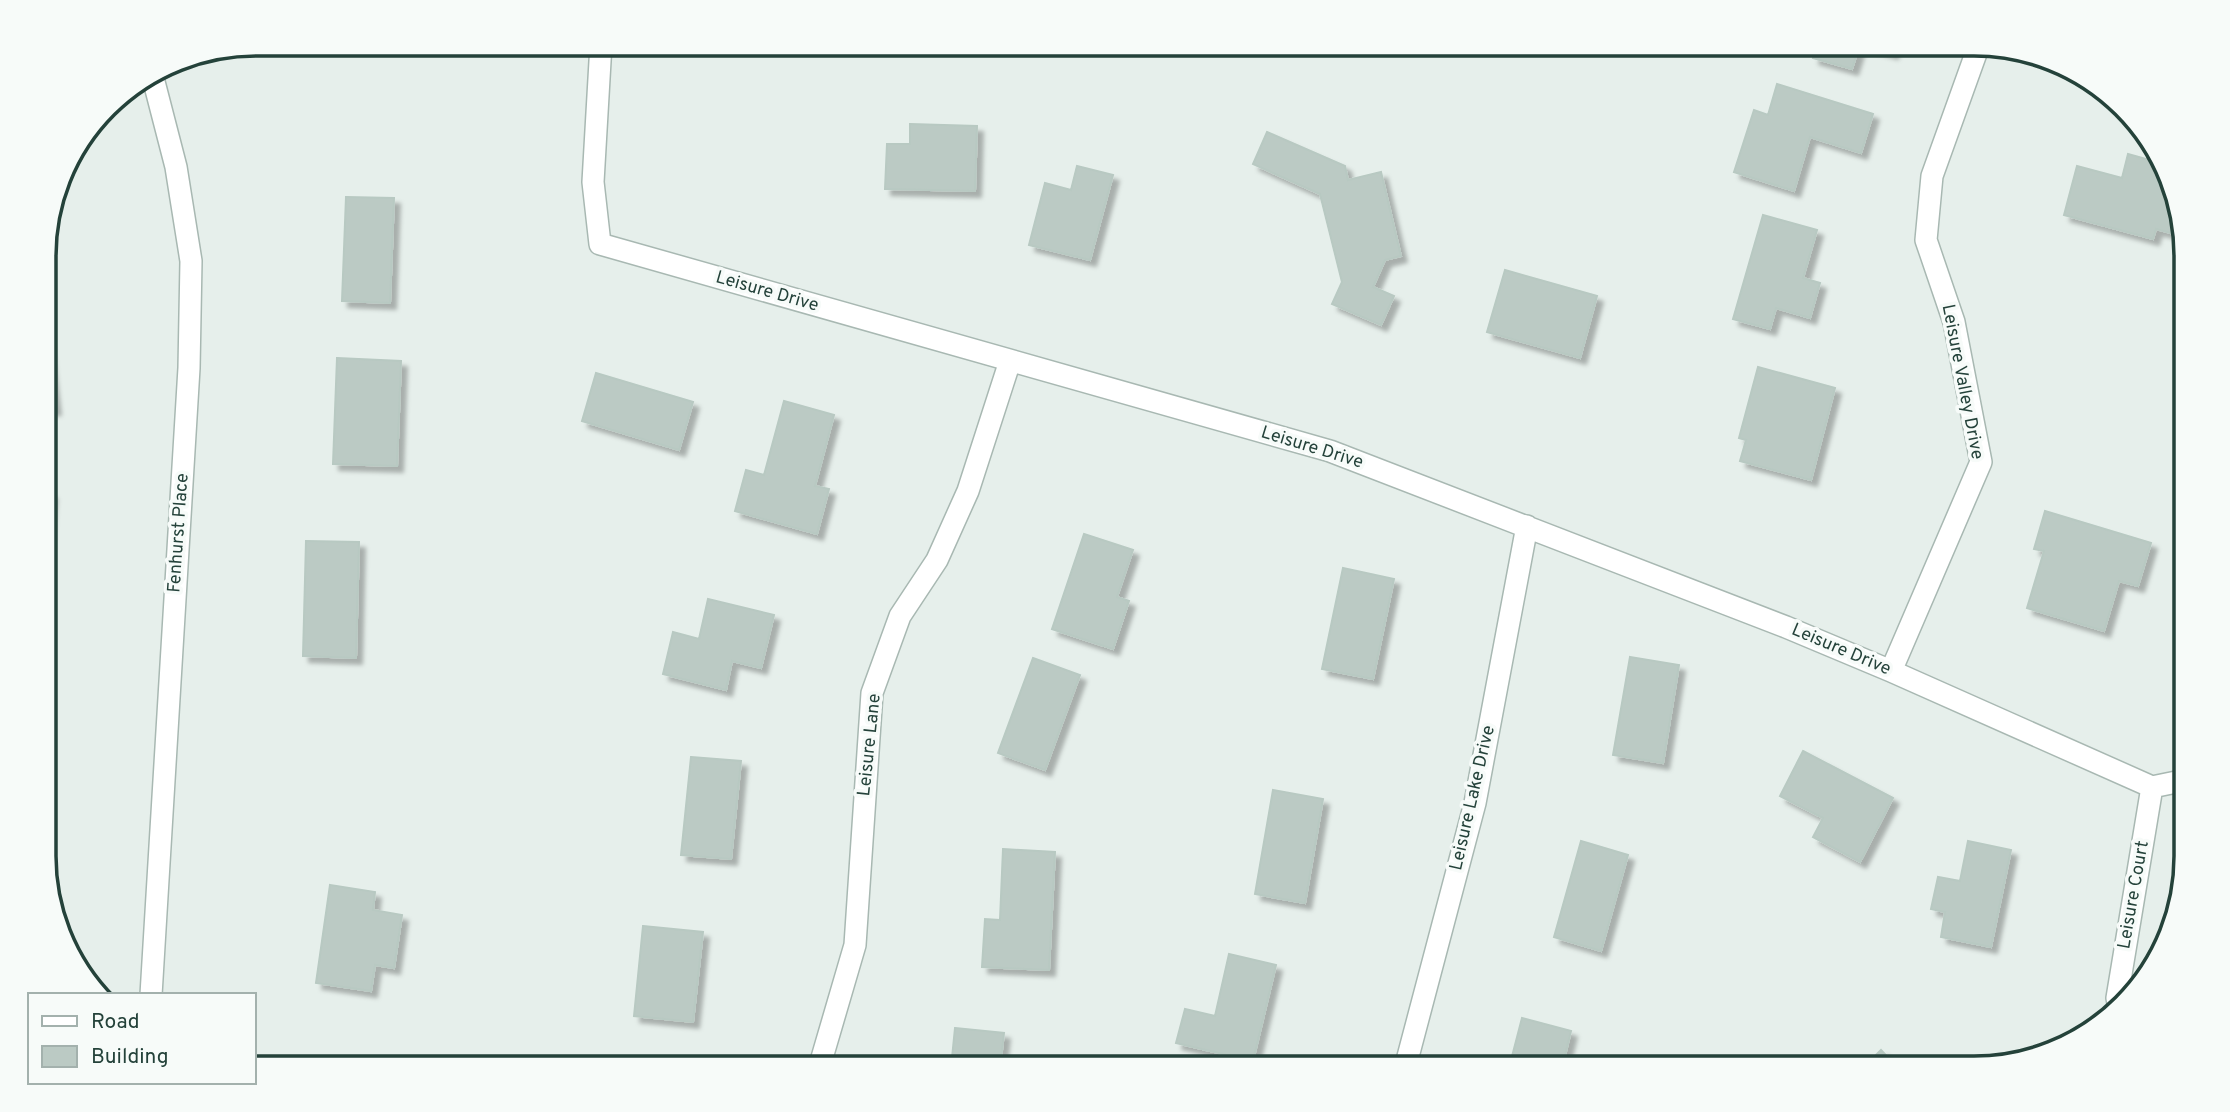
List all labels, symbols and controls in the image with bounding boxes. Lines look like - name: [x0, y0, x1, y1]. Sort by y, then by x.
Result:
- street label: Leisure Drive: [713, 266, 821, 318]
- street label: Leisure Valley Drive: [1936, 302, 1988, 462]
- street label: Leisure Drive: [1258, 422, 1366, 474]
- street label: Fenhurst Place: [163, 472, 195, 594]
- street label: Leisure Drive: [1788, 619, 1894, 681]
- street label: Leisure Lane: [853, 692, 887, 798]
- street label: Leisure Lake Drive: [1445, 723, 1501, 873]
- street label: Leisure Court: [2113, 839, 2155, 951]
- legend: [28, 993, 256, 1084]
- text: Road: [91, 1009, 140, 1036]
- text: Building: [91, 1044, 169, 1071]

